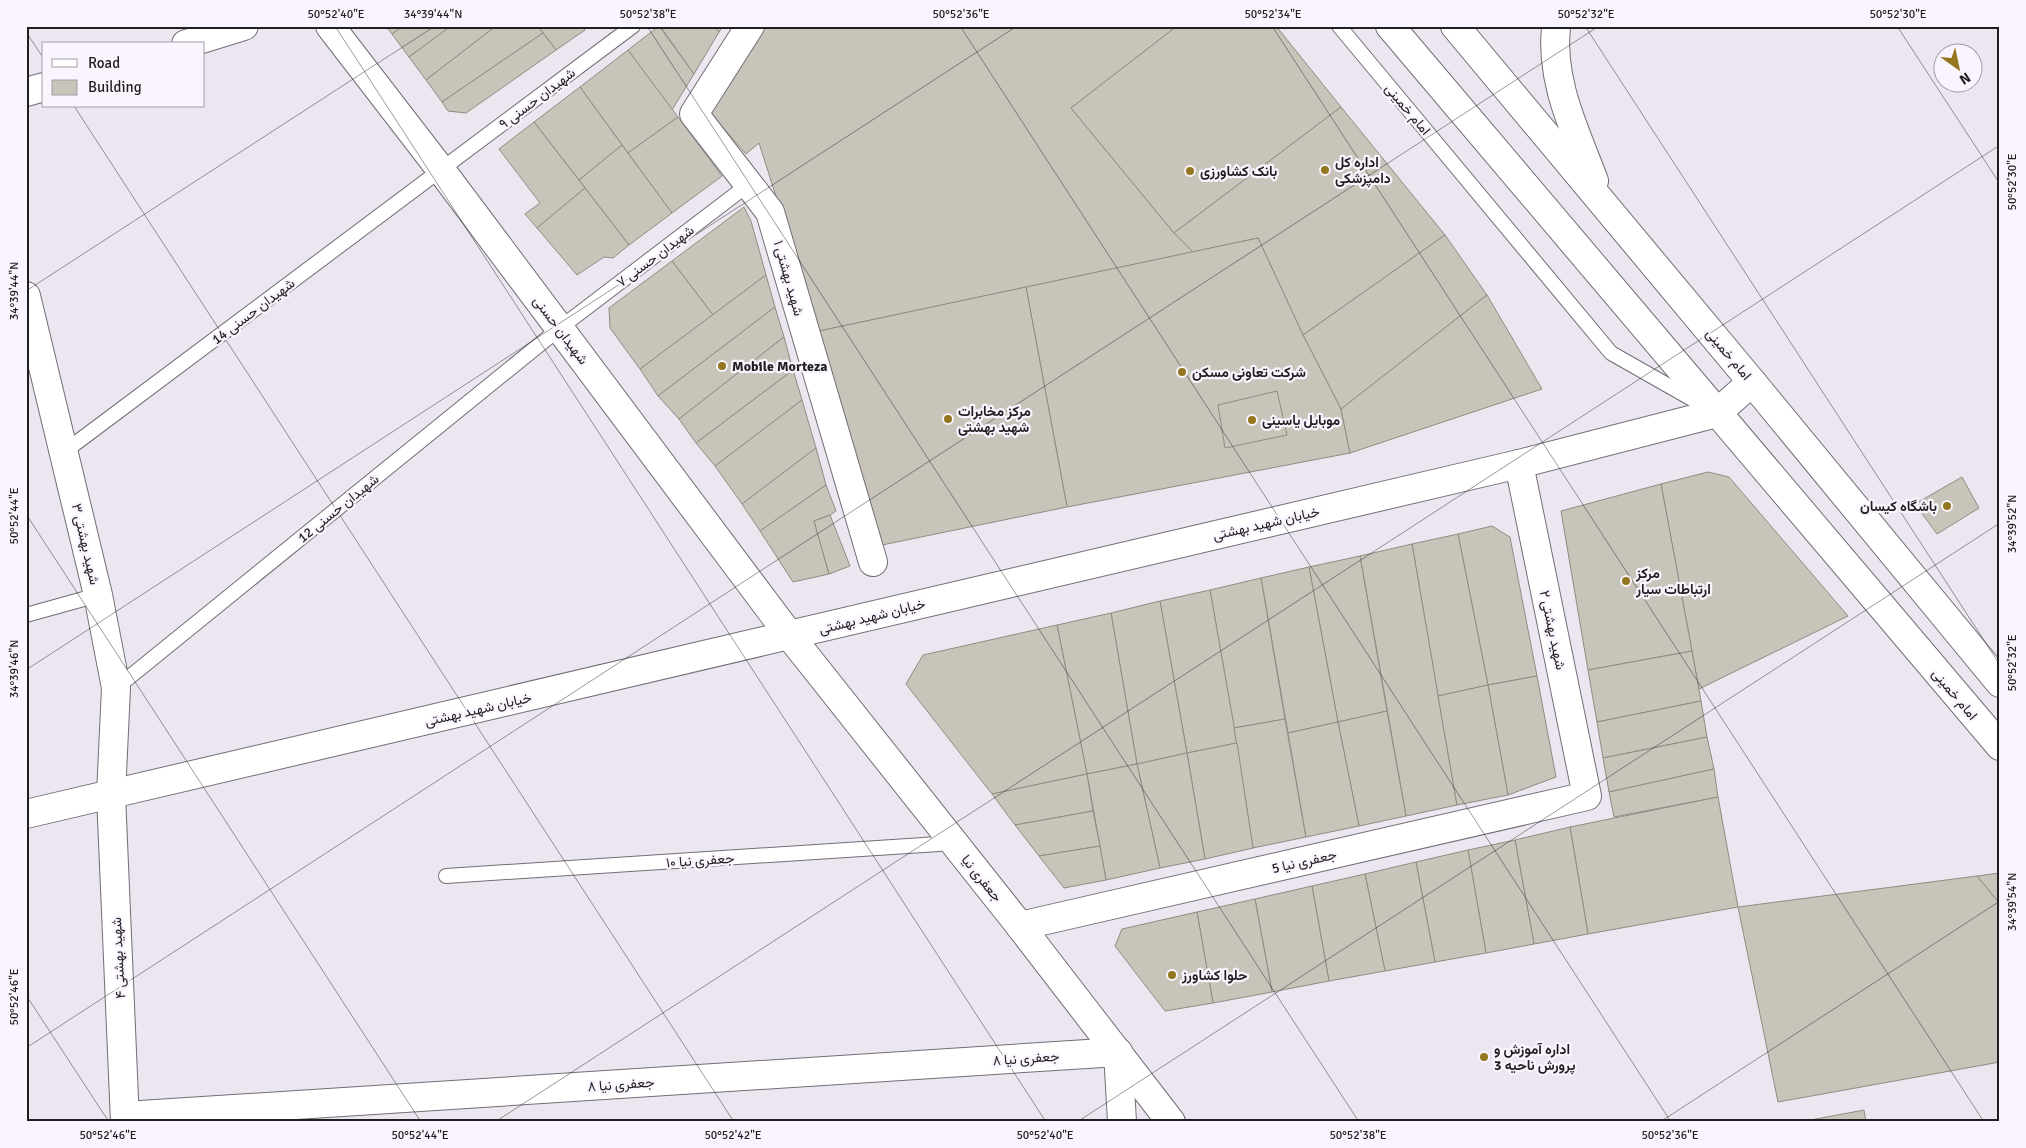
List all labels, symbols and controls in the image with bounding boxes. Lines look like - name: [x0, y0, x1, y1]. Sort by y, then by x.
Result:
- text: 50°52'40"E: [307, 7, 365, 22]
- text: 34°39'44"N: [404, 7, 462, 22]
- text: 50°52'38"E: [619, 7, 677, 22]
- text: 50°52'36"E: [932, 7, 990, 22]
- text: 50°52'34"E: [1244, 7, 1302, 22]
- text: 50°52'32"E: [1557, 7, 1615, 22]
- text: 50°52'30"E: [1869, 7, 1927, 22]
- legend: [42, 42, 205, 108]
- north arrow: [1934, 42, 1984, 92]
- text: Road: [88, 54, 120, 72]
- street label: شهیدان حسنی ۹: [496, 64, 579, 133]
- text: N: [1956, 69, 1974, 88]
- text: Building: [88, 78, 142, 96]
- street label: امام خمینی: [1381, 80, 1434, 139]
- text: 50°52'30"E: [2005, 153, 2020, 211]
- place label: اداره کل دامپزشکی: [1335, 154, 1391, 188]
- place label: بانک کشاورزی: [1200, 163, 1277, 180]
- marker: اداره کل دامپزشکی: [1319, 164, 1331, 176]
- marker: بانک کشاورزی: [1184, 165, 1196, 177]
- street label: شهیدان حسنی ۷: [613, 222, 697, 291]
- street label: شهید بهشتی ۱: [770, 238, 807, 318]
- text: 34°39'44"N: [7, 262, 22, 320]
- street label: شهیدان حسنی 14: [208, 275, 298, 348]
- street label: شهیدان حسنی: [529, 293, 592, 368]
- street label: امام خمینی: [1702, 325, 1755, 384]
- place label: Mobile Morteza: [732, 358, 828, 375]
- marker: Mobile Morteza: [716, 360, 728, 372]
- place label: شرکت تعاونی مسکن: [1192, 364, 1306, 381]
- marker: شرکت تعاونی مسکن: [1176, 366, 1188, 378]
- place label: مرکز مخابرات شهید بهشتی: [958, 403, 1031, 436]
- place label: موبایل یاسینی: [1262, 412, 1341, 429]
- marker: مرکز مخابرات شهید بهشتی: [942, 413, 954, 425]
- marker: موبایل یاسینی: [1246, 414, 1258, 426]
- street label: شهیدان حسنی 12: [294, 470, 382, 546]
- text: 50°52'44"E: [7, 487, 22, 545]
- text: 34°39'52"N: [2005, 495, 2020, 553]
- place label: باشگاه کیسان: [1860, 498, 1937, 515]
- marker: باشگاه کیسان: [1941, 500, 1953, 512]
- street label: شهید بهشتی ۳: [68, 502, 103, 586]
- street label: خیابان شهید بهشتی: [1211, 503, 1321, 544]
- place label: مرکز ارتباطات سیار: [1635, 565, 1711, 598]
- marker: مرکز ارتباطات سیار: [1620, 575, 1632, 587]
- street label: شهید بهشتی ۲: [1536, 589, 1569, 672]
- street label: خیابان شهید بهشتی: [817, 595, 927, 638]
- text: 50°52'32"E: [2005, 634, 2020, 692]
- text: 34°39'46"N: [7, 640, 22, 698]
- street label: امام خمینی: [1928, 665, 1981, 724]
- street label: خیابان شهید بهشتی: [423, 689, 533, 730]
- street label: جعفری نیا 5: [1270, 846, 1338, 877]
- street label: جعفری نیا ۱۰: [665, 850, 735, 871]
- street label: جعفری نیا: [958, 851, 1006, 905]
- text: 34°39'54"N: [2005, 873, 2020, 931]
- street label: شهید بهشتی ۴: [108, 917, 129, 999]
- place label: حلوا کشاورز: [1181, 967, 1248, 984]
- text: 50°52'46"E: [7, 968, 22, 1026]
- marker: حلوا کشاورز: [1166, 969, 1178, 981]
- place label: اداره آموزش و پرورش ناحیه 3: [1494, 1041, 1575, 1075]
- street label: جعفری نیا ۸: [992, 1048, 1060, 1069]
- marker: اداره آموزش و پرورش ناحیه 3: [1478, 1051, 1490, 1063]
- street label: جعفری نیا ۸: [587, 1074, 655, 1095]
- text: 50°52'46"E: [79, 1128, 137, 1143]
- text: 50°52'44"E: [391, 1128, 449, 1143]
- text: 50°52'42"E: [704, 1128, 762, 1143]
- text: 50°52'40"E: [1016, 1128, 1074, 1143]
- text: 50°52'38"E: [1329, 1128, 1387, 1143]
- text: 50°52'36"E: [1641, 1128, 1699, 1143]

